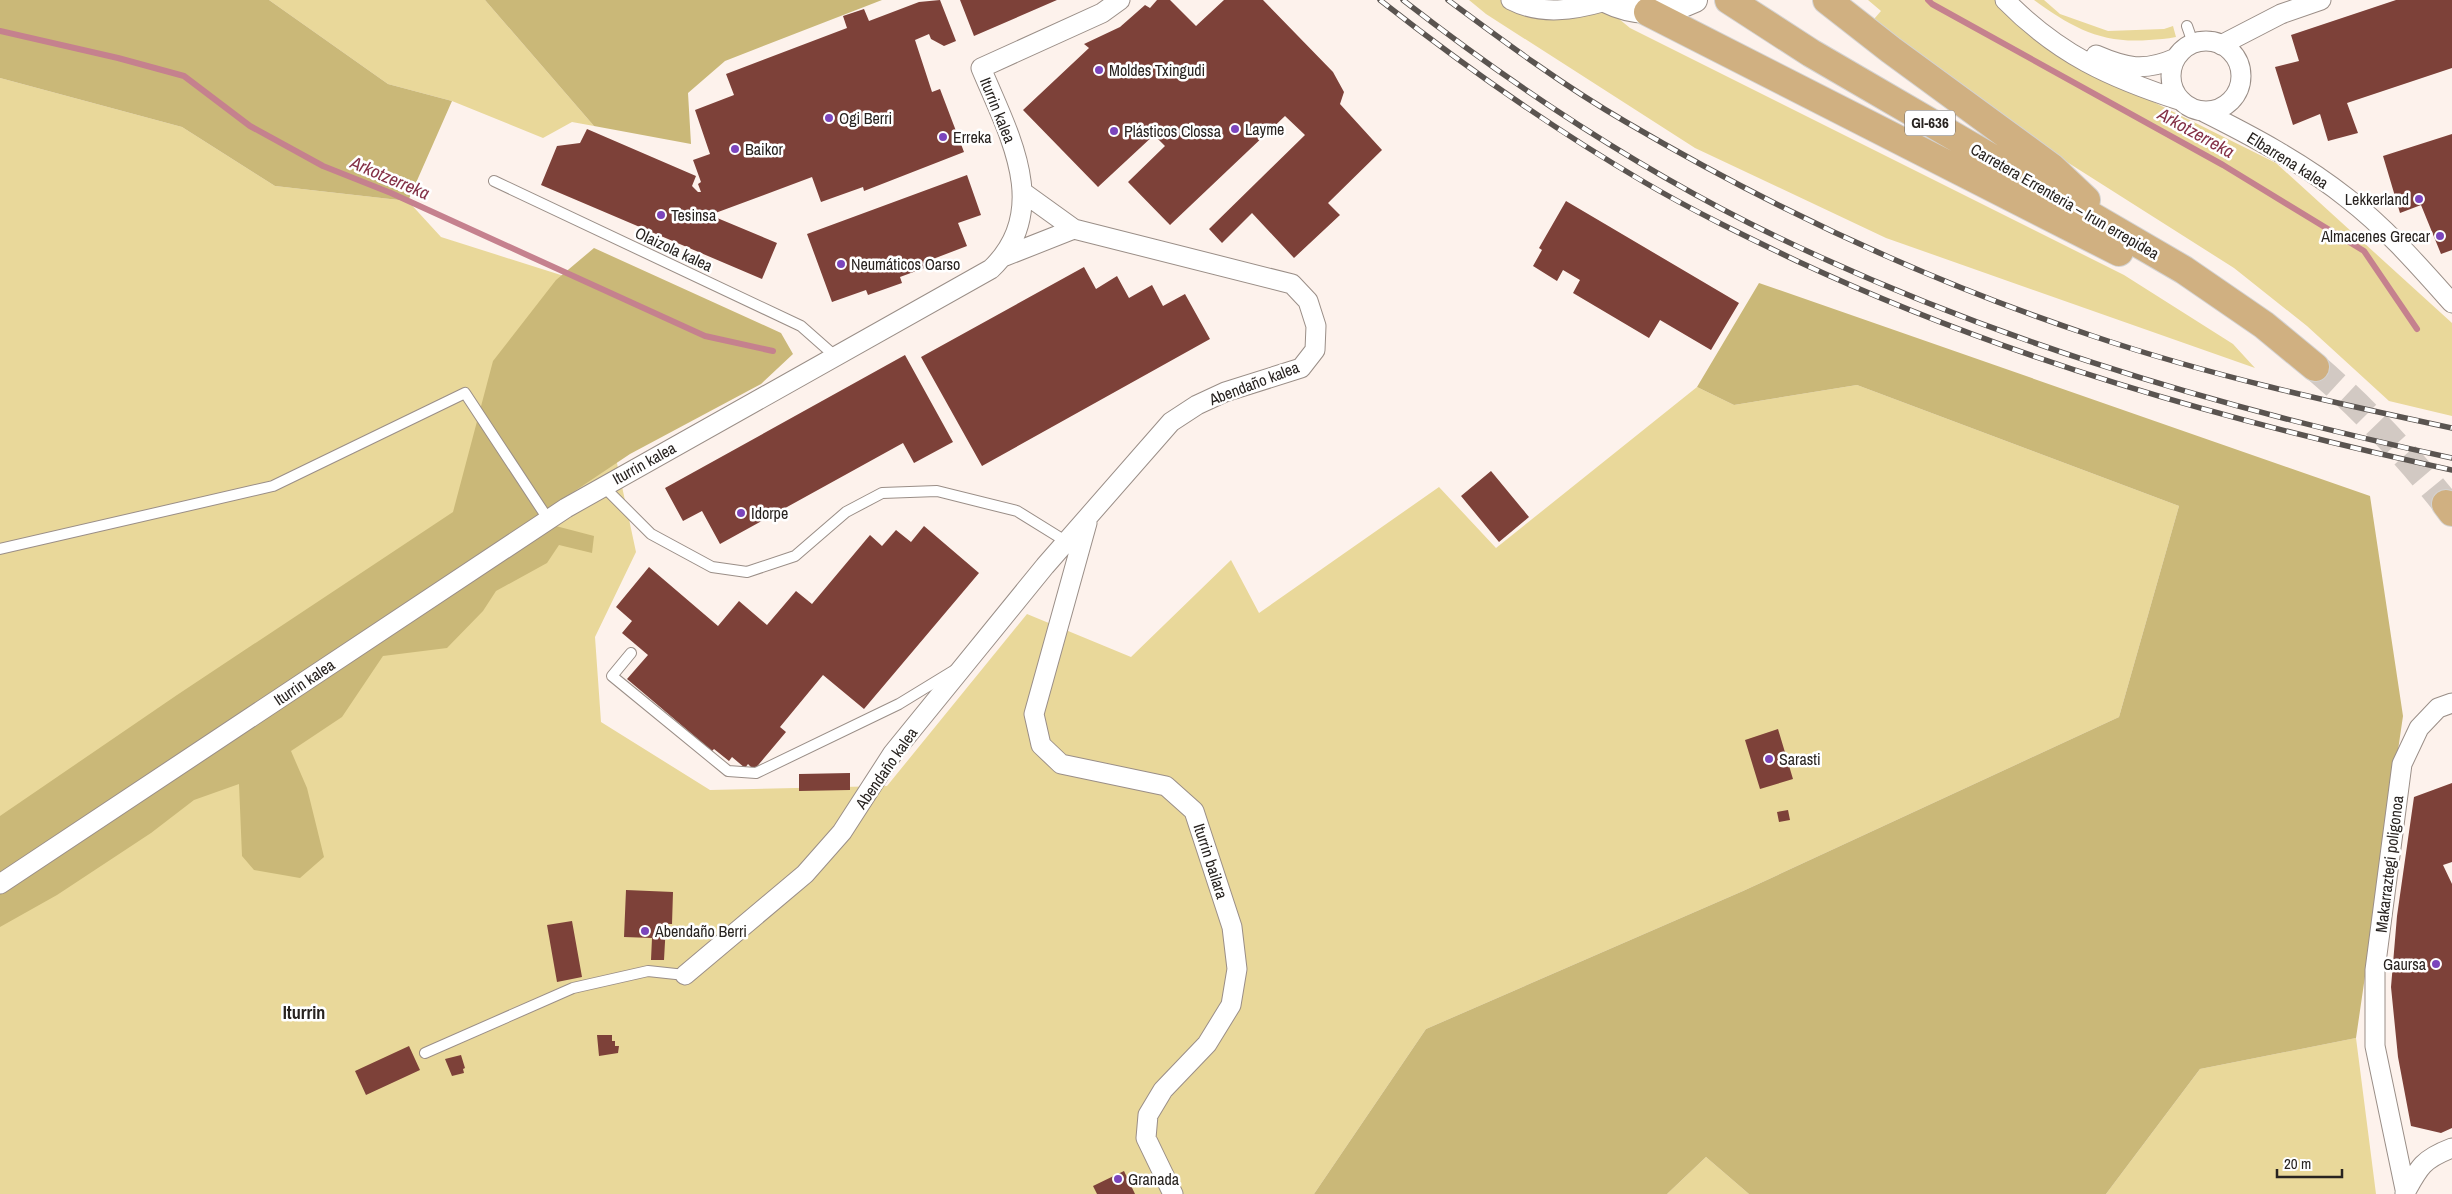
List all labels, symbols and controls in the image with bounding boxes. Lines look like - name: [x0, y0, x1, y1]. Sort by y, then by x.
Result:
- place label: Moldes Txingudi: [1109, 59, 1205, 81]
- marker: Moldes Txingudi: [1093, 64, 1105, 76]
- street label: Iturrin kalea: [975, 74, 1021, 147]
- water label: Arkotzerreka: [2153, 101, 2239, 164]
- place label: Ogi Berri: [839, 107, 892, 129]
- road number: GI-636: [1905, 110, 1955, 136]
- marker: Ogi Berri: [823, 112, 835, 124]
- place label: Layme: [1245, 118, 1284, 140]
- place label: Plásticos Clossa: [1124, 120, 1222, 142]
- marker: Layme: [1229, 123, 1241, 135]
- marker: Plásticos Clossa: [1108, 125, 1120, 137]
- place label: Erreka: [953, 126, 992, 148]
- street label: Elbarrena kalea: [2243, 126, 2333, 194]
- marker: Erreka: [937, 131, 949, 143]
- place label: Baikor: [745, 138, 784, 160]
- street label: Carretera Errenteria – Irun errepidea: [1967, 138, 2164, 264]
- marker: Baikor: [729, 143, 741, 155]
- water label: Arkotzerreka: [346, 149, 434, 205]
- place label: Lekkerland: [2345, 188, 2409, 210]
- marker: Lekkerland: [2413, 193, 2425, 205]
- place label: Tesinsa: [671, 204, 717, 226]
- marker: Tesinsa: [655, 209, 667, 221]
- street label: Olaizola kalea: [632, 221, 717, 277]
- place label: Almacenes Grecar: [2320, 225, 2431, 247]
- marker: Almacenes Grecar: [2434, 230, 2446, 242]
- place label: Neumáticos Oarso: [851, 253, 960, 275]
- marker: Neumáticos Oarso: [835, 258, 847, 270]
- street label: Abendaño kalea: [1205, 355, 1303, 411]
- street label: Iturrin kalea: [608, 436, 680, 489]
- place label: Idorpe: [751, 502, 788, 524]
- marker: Idorpe: [735, 507, 747, 519]
- street label: Iturrin kalea: [269, 653, 339, 710]
- street label: Abendaño kalea: [849, 722, 923, 814]
- place label: Sarasti: [1779, 748, 1821, 770]
- marker: Sarasti: [1763, 753, 1775, 765]
- street label: Makarraztegi poligonoa: [2370, 794, 2408, 934]
- street label: Iturrin bailara: [1188, 820, 1234, 902]
- place label: Abendaño Berri: [654, 920, 747, 942]
- marker: Abendaño Berri: [639, 925, 651, 937]
- place label: Gaursa: [2383, 953, 2427, 975]
- marker: Gaursa: [2430, 958, 2442, 970]
- district label: Iturrin: [283, 1000, 325, 1025]
- scale bar: [2277, 1146, 2342, 1178]
- text: 20 m: [2284, 1153, 2311, 1174]
- place label: Granada: [1128, 1168, 1180, 1190]
- marker: Granada: [1112, 1173, 1124, 1185]

